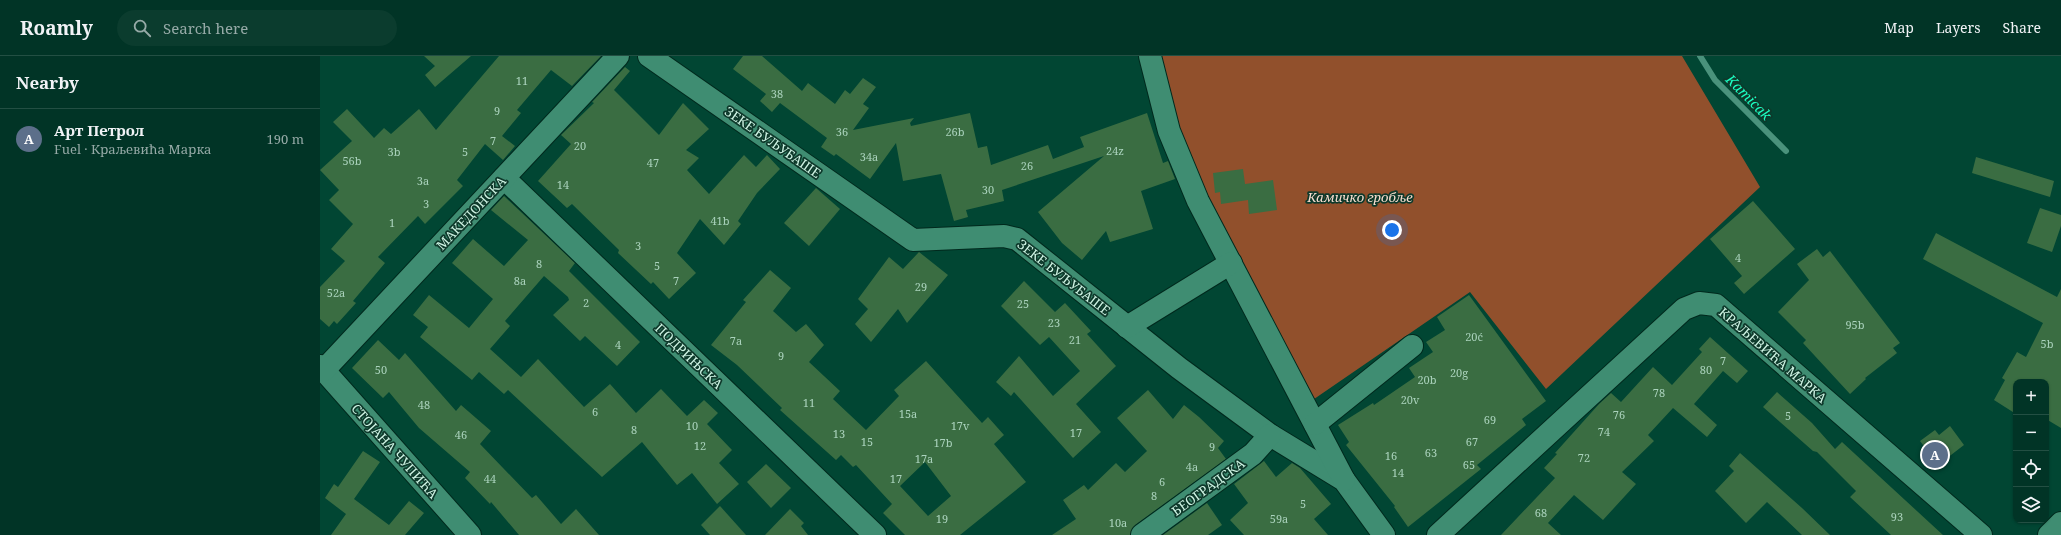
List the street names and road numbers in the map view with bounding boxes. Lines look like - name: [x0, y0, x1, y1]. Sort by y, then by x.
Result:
- street label: ЗЕКЕ БУЉУБАШЕ: [721, 102, 825, 182]
- street label: МАКЕДОНСКА: [432, 172, 510, 254]
- street label: ЗЕКЕ БУЉУБАШЕ: [1014, 235, 1114, 319]
- street label: КРАЉЕВИЋА МАРКА: [1715, 303, 1831, 407]
- street label: ПОДРИЊСКА: [651, 319, 727, 393]
- street label: СТОЈАНА ЧУПИЋА: [348, 400, 443, 503]
- street label: БЕОГРАДСКА: [1168, 454, 1249, 520]

